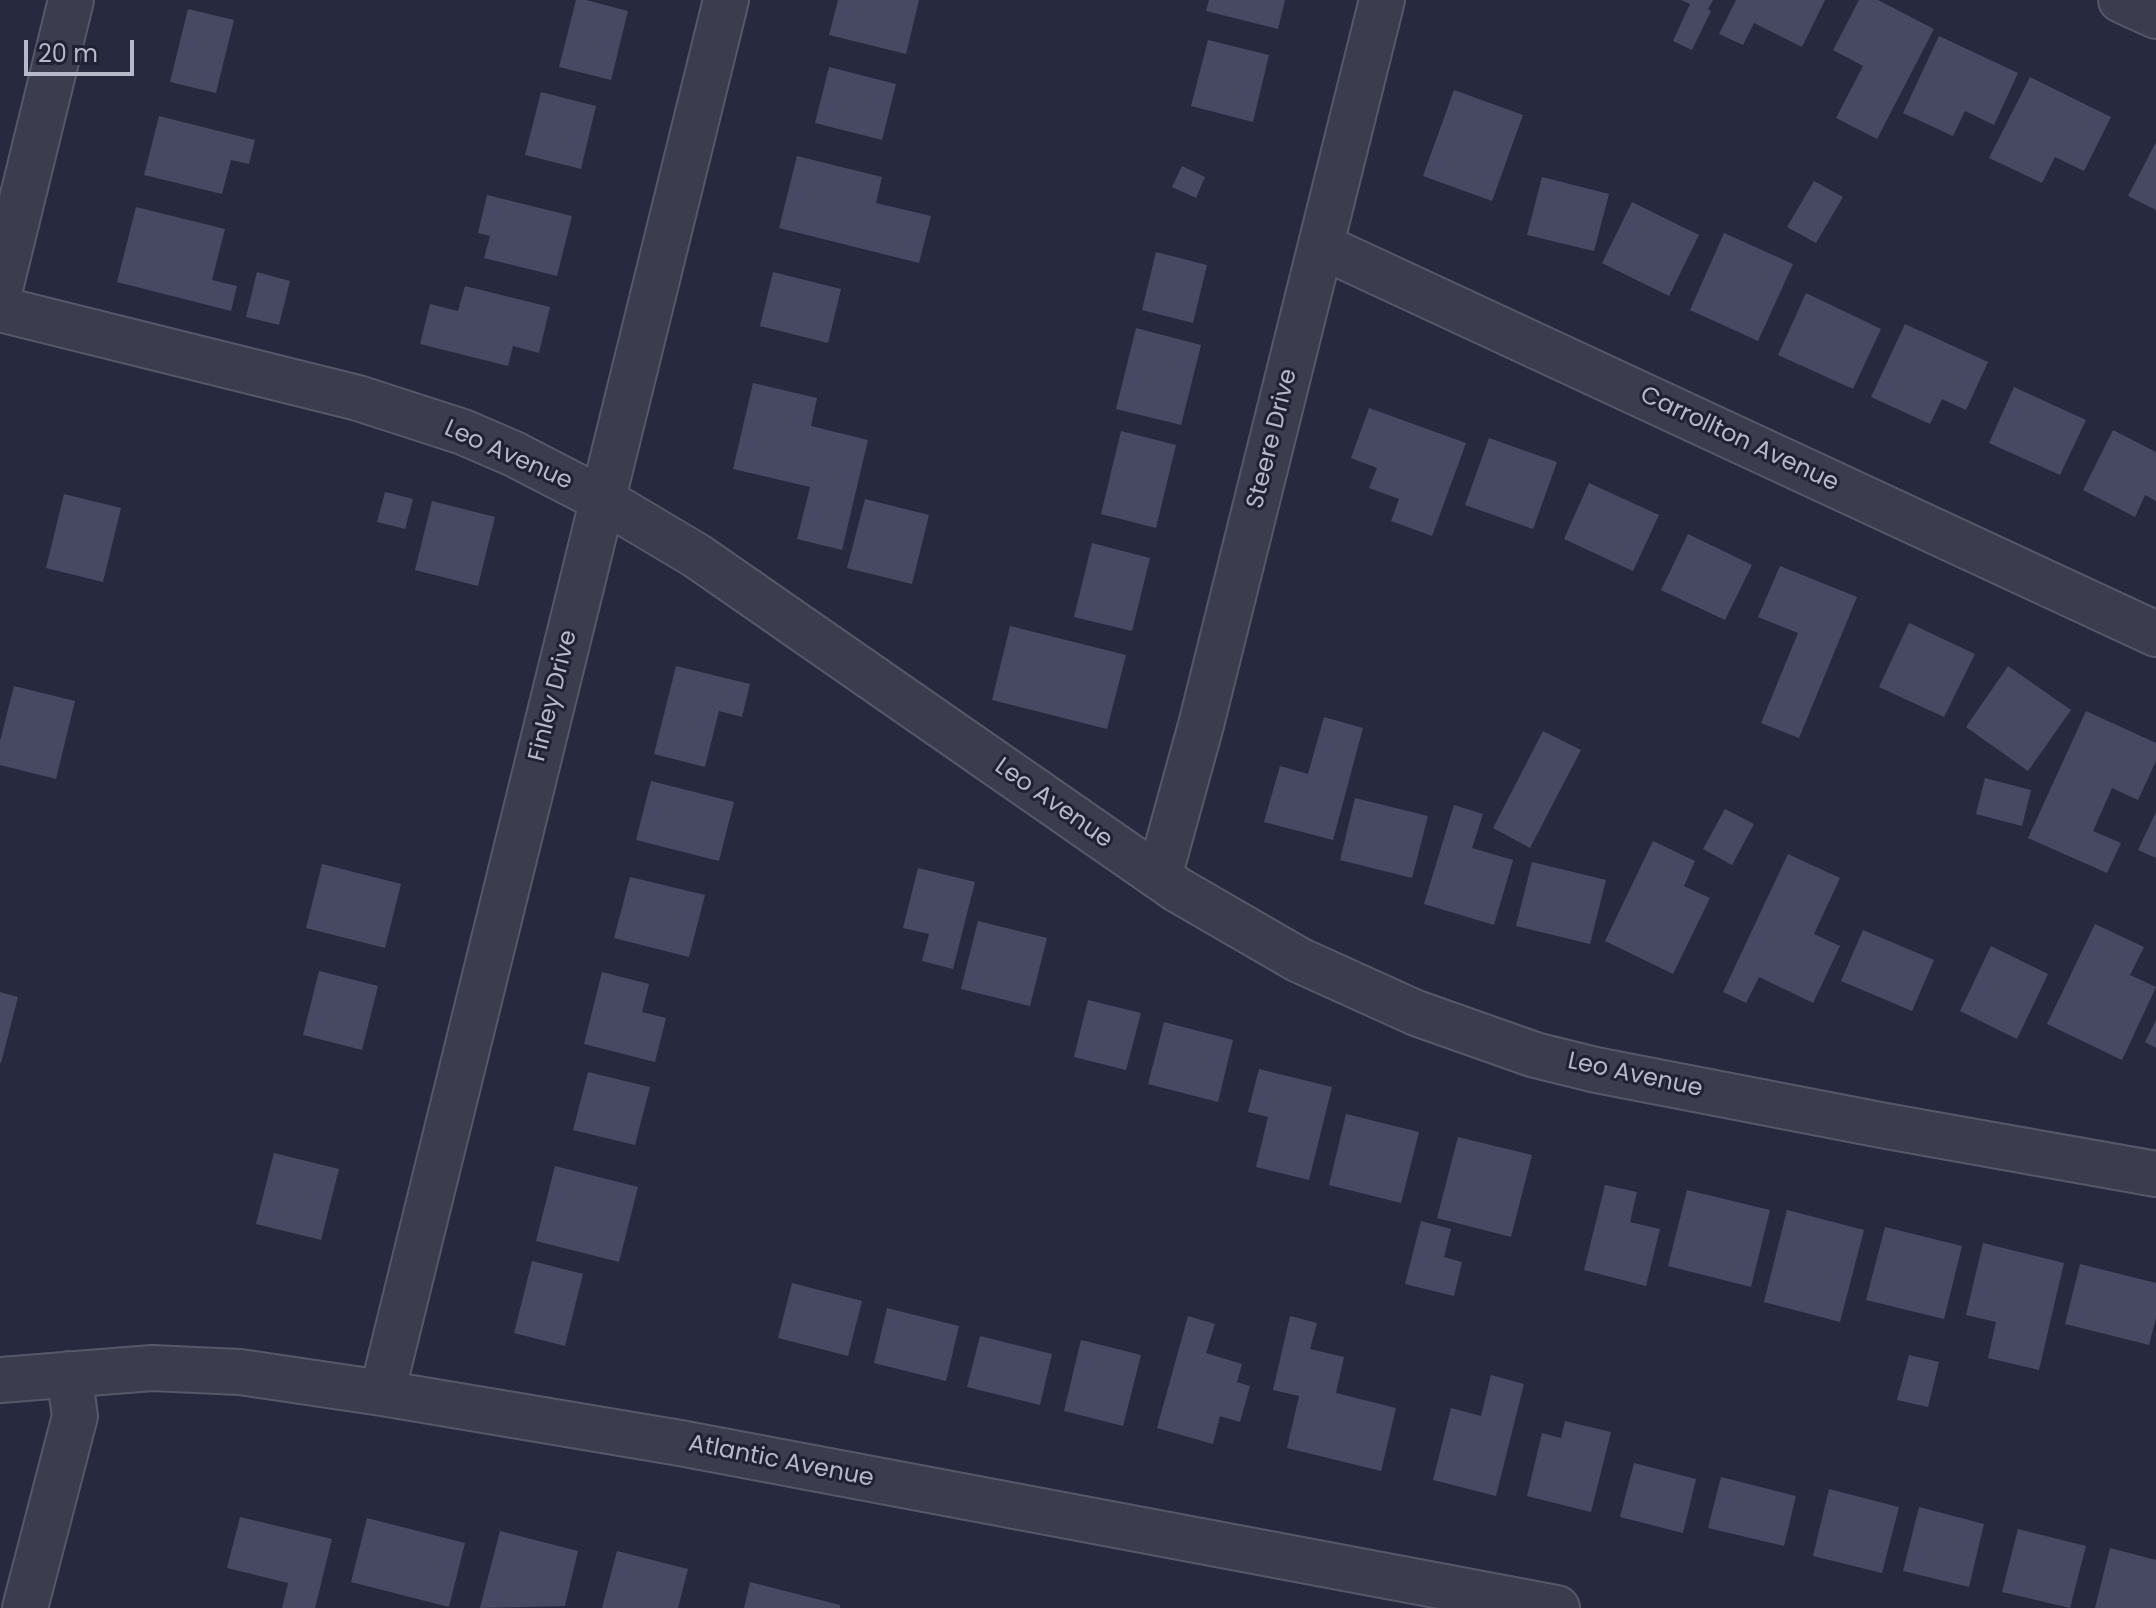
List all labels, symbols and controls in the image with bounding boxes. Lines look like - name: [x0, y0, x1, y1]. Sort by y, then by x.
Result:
- scale bar: [28, 24, 138, 74]
- text: 20 m: [38, 37, 98, 70]
- street label: Steere Drive: [1242, 366, 1304, 512]
- street label: Carrollton Avenue: [1635, 381, 1843, 499]
- street label: Leo Avenue: [440, 415, 576, 497]
- street label: Finley Drive: [524, 627, 584, 765]
- street label: Leo Avenue: [989, 753, 1117, 855]
- street label: Leo Avenue: [1565, 1048, 1705, 1104]
- street label: Atlantic Avenue: [686, 1430, 876, 1494]

